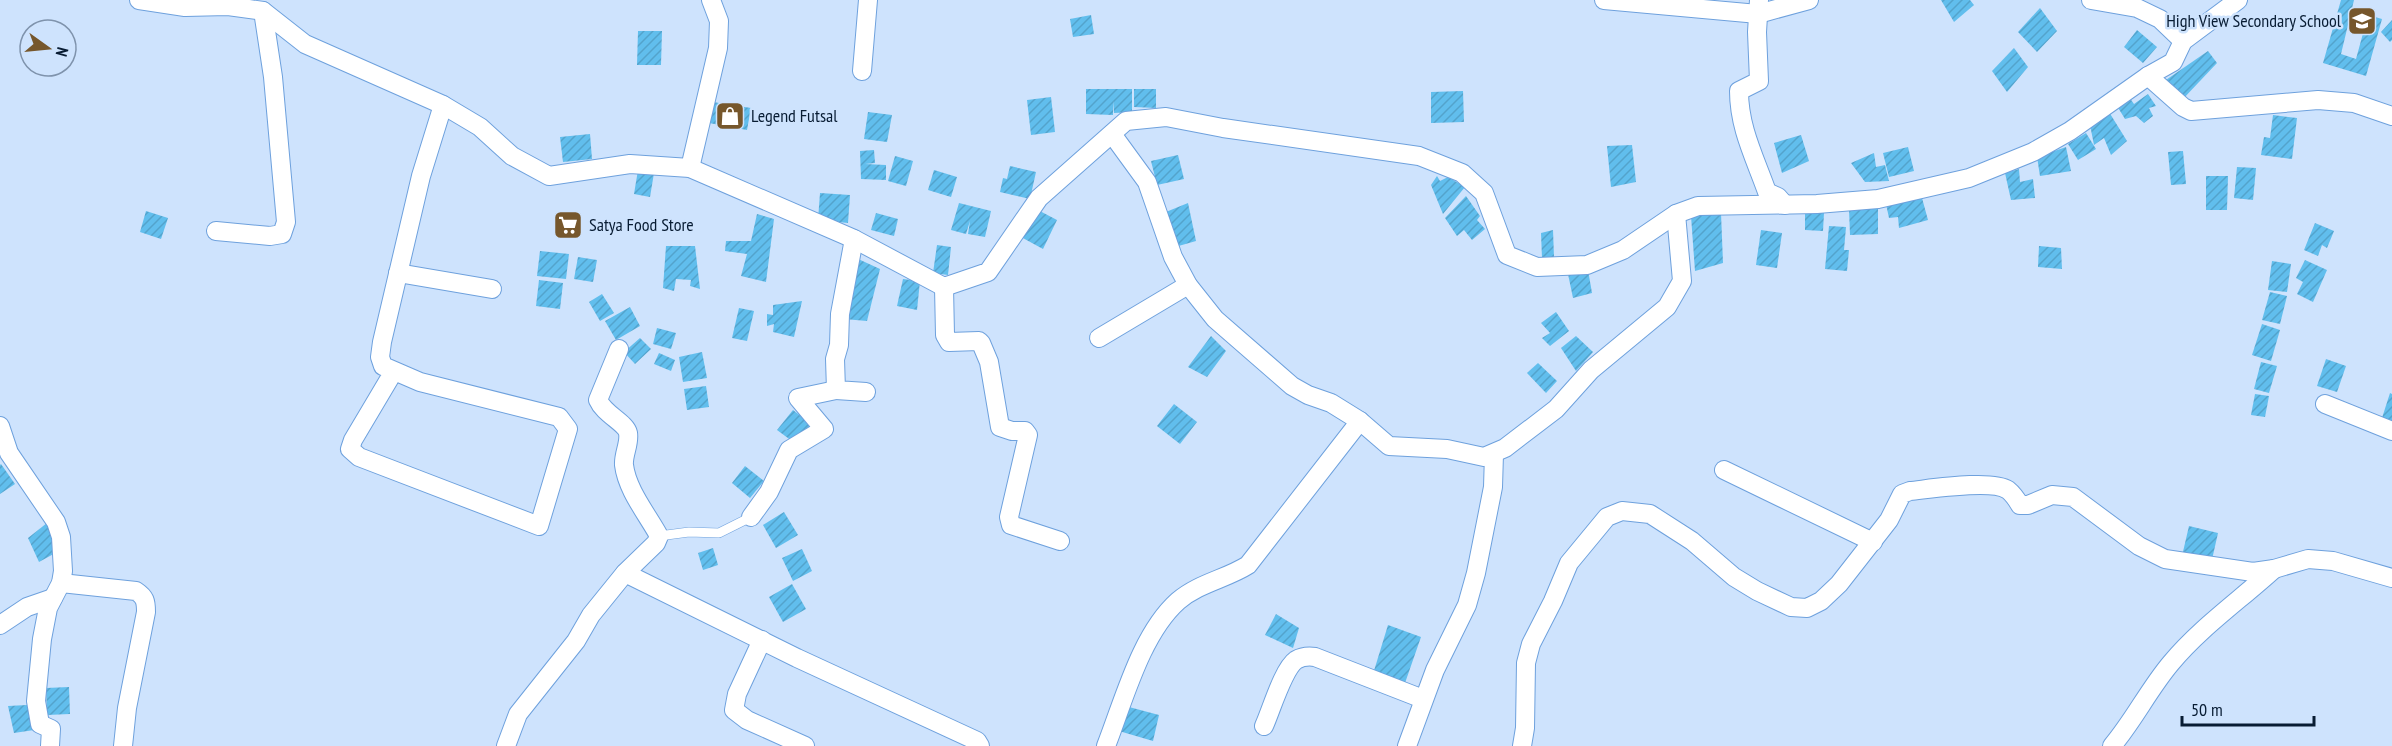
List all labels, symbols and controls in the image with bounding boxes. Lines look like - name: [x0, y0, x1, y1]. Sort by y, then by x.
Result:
- school or university icon: High View Secondary School: [2346, 5, 2378, 37]
- place label: High View Secondary School: [2166, 9, 2342, 32]
- north arrow: [18, 18, 78, 78]
- text: N: [52, 45, 73, 59]
- shop icon: Legend Futsal: [714, 100, 746, 132]
- place label: Legend Futsal: [751, 104, 838, 127]
- supermarket icon: Satya Food Store: [552, 209, 584, 241]
- place label: Satya Food Store: [589, 213, 694, 236]
- scale bar: [2182, 689, 2314, 727]
- text: 50 m: [2191, 698, 2223, 721]

